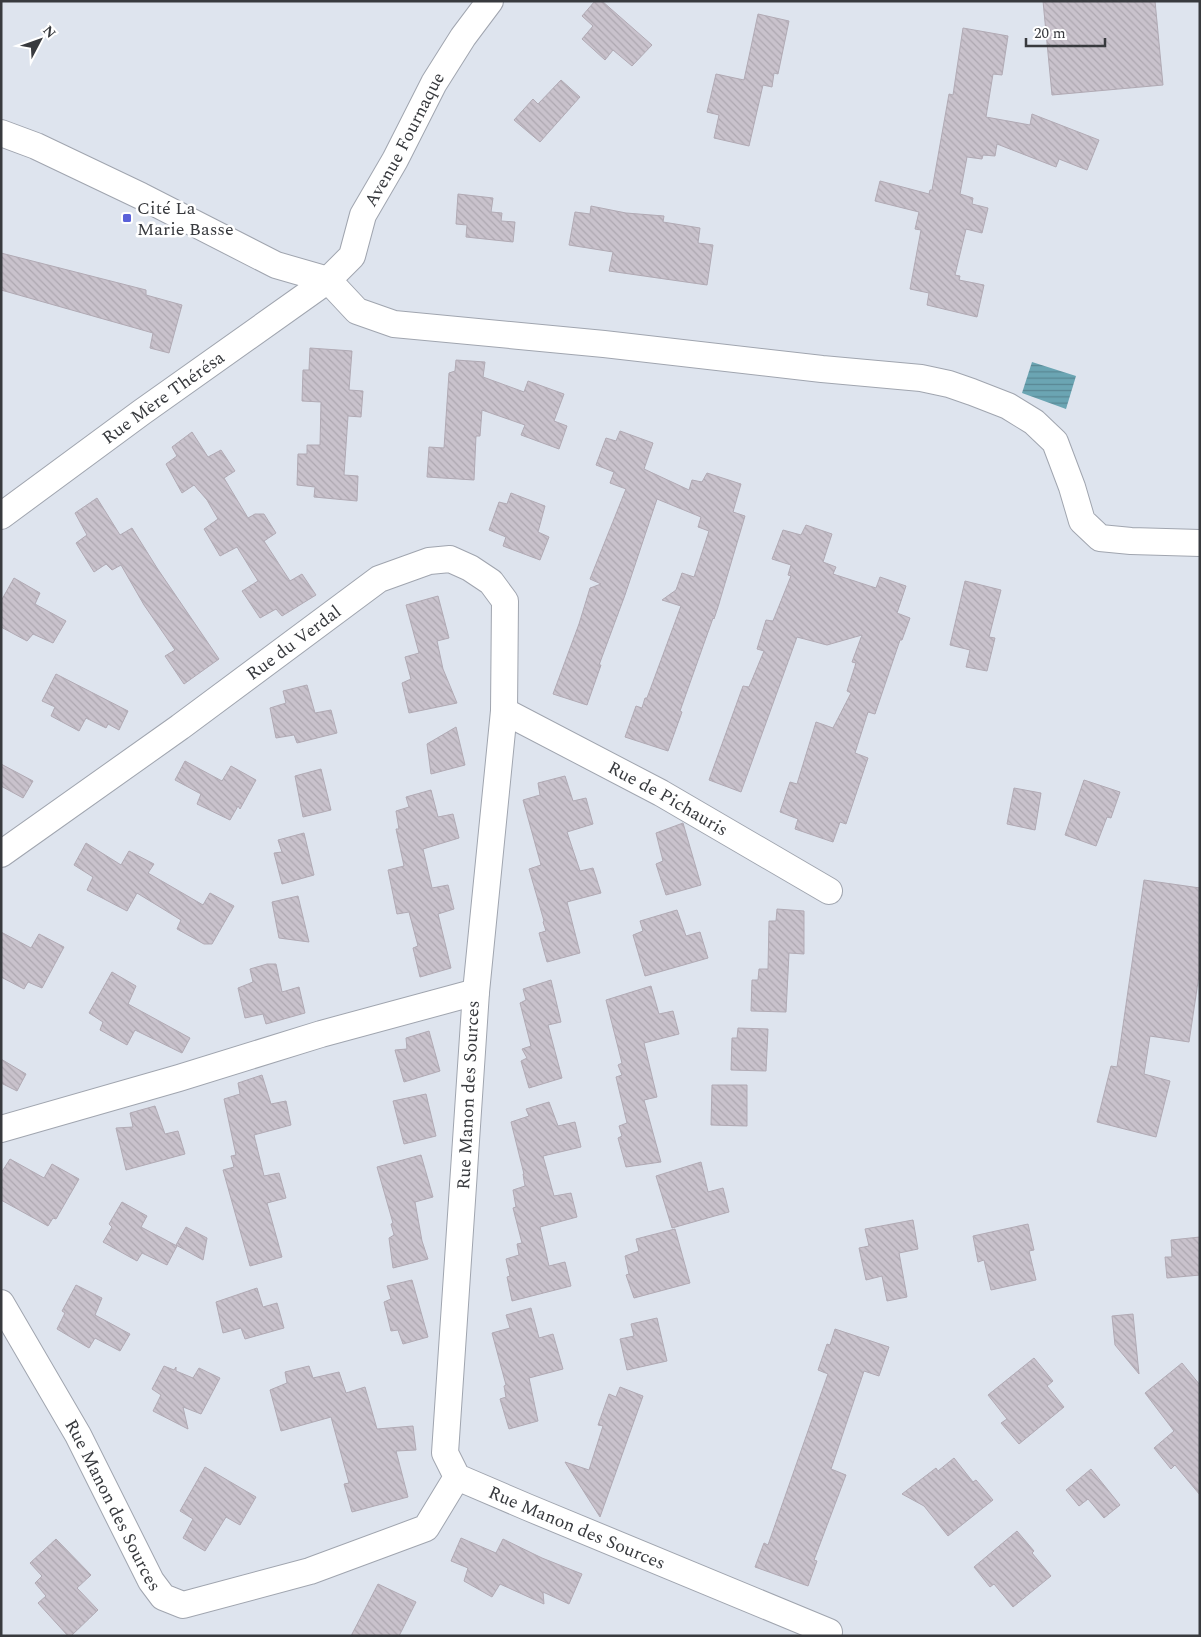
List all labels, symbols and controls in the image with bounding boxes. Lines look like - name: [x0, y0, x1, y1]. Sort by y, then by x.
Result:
- north arrow: [15, 15, 65, 65]
- scale bar: [1026, 15, 1105, 47]
- text: N: [38, 21, 61, 43]
- text: 20 m: [1034, 22, 1066, 45]
- street label: Avenue Fournaque: [358, 67, 452, 212]
- place label: Cité La Marie Basse: [137, 195, 234, 243]
- marker: Cité La Marie Basse: [121, 212, 133, 224]
- street label: Rue Mère Thérésa: [97, 344, 231, 451]
- street label: Rue du Verdal: [241, 599, 347, 687]
- street label: Rue de Pichauris: [603, 755, 733, 843]
- street label: Rue Manon des Sources: [450, 1000, 487, 1190]
- street label: Rue Manon des Sources: [58, 1414, 167, 1597]
- street label: Rue Manon des Sources: [484, 1479, 670, 1577]

